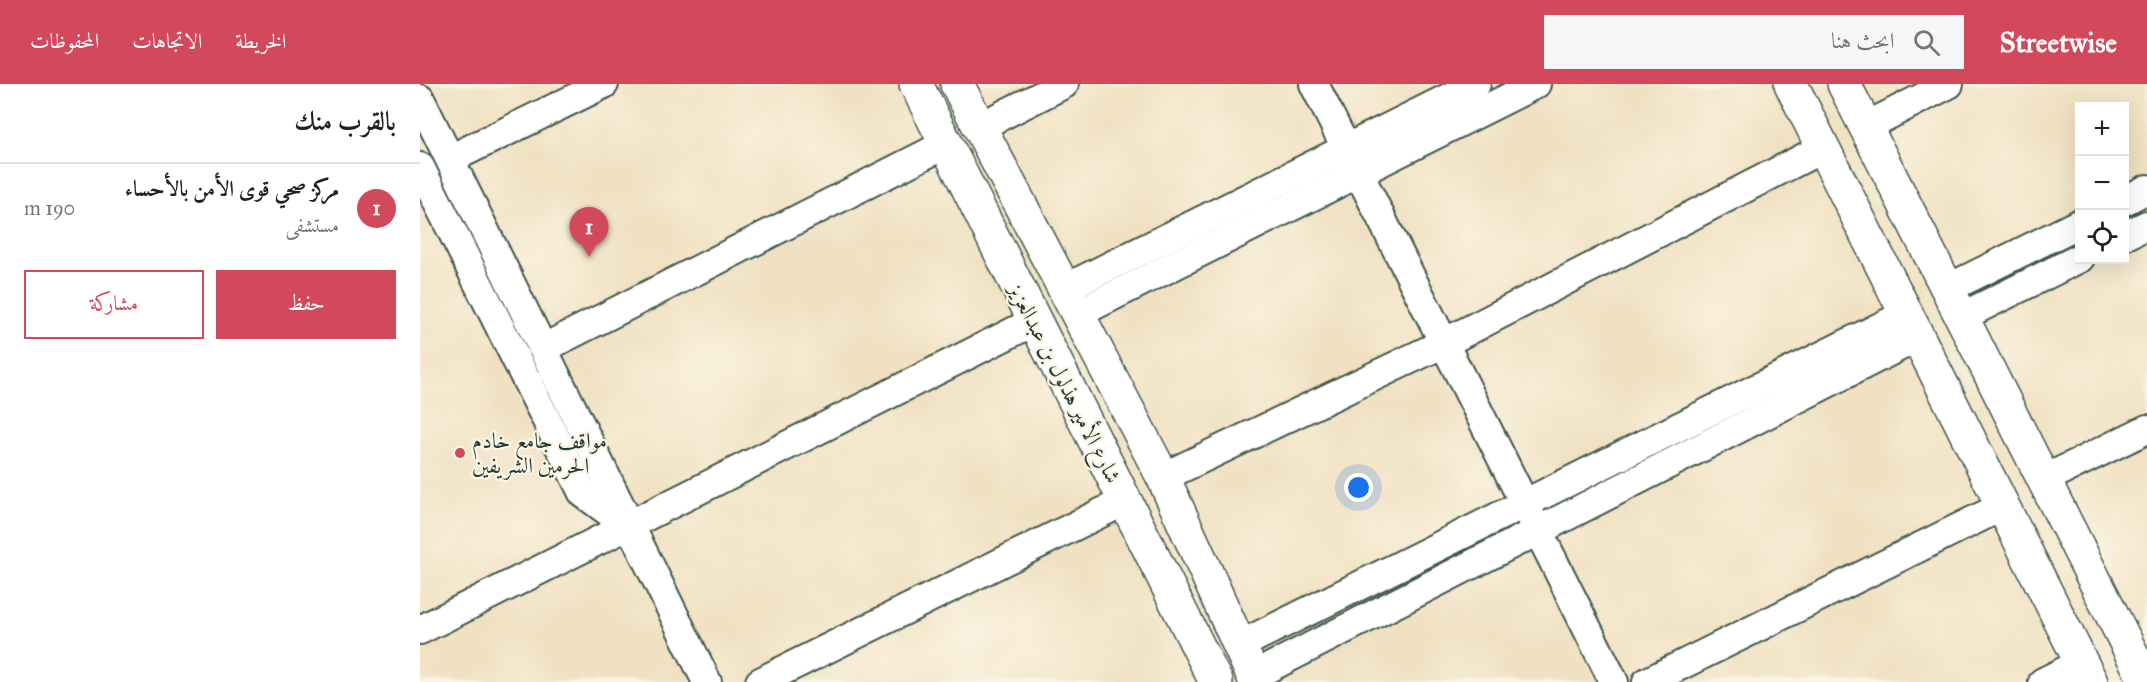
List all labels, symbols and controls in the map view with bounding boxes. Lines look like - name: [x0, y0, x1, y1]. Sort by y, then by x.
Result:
- search box: [1544, 15, 1964, 69]
- text: Streetwise: [2000, 25, 2117, 60]
- icon: search: [1910, 26, 1943, 59]
- text: ابحث هنا: [1831, 27, 1895, 54]
- text: المحفوظات: [30, 28, 99, 54]
- text: الاتجاهات: [132, 28, 202, 54]
- text: الخريطة: [235, 28, 286, 54]
- map controls: [2075, 102, 2129, 264]
- button: +: [2075, 102, 2129, 156]
- text: بالقرب منك: [294, 105, 396, 137]
- button: −: [2075, 156, 2129, 210]
- text: مركز صحي قوى الأمن بالأحساء: [125, 175, 339, 202]
- text: 190 m: [24, 196, 75, 220]
- text: 1: [373, 196, 380, 220]
- pin: 1: [570, 208, 608, 257]
- button: locate: [2075, 210, 2129, 264]
- text: مستشفى: [286, 213, 339, 237]
- button: مشاركة: [24, 270, 204, 339]
- button: حفظ: [216, 270, 396, 339]
- street label: شارع الأمير هذلول بن عبدالعزيز: [997, 276, 1129, 490]
- place label: مواقف جامع خادم الحرمين الشريفين: [472, 427, 607, 480]
- marker: مواقف جامع خادم الحرمين الشريفين: [453, 446, 467, 460]
- your location: [1344, 473, 1373, 502]

